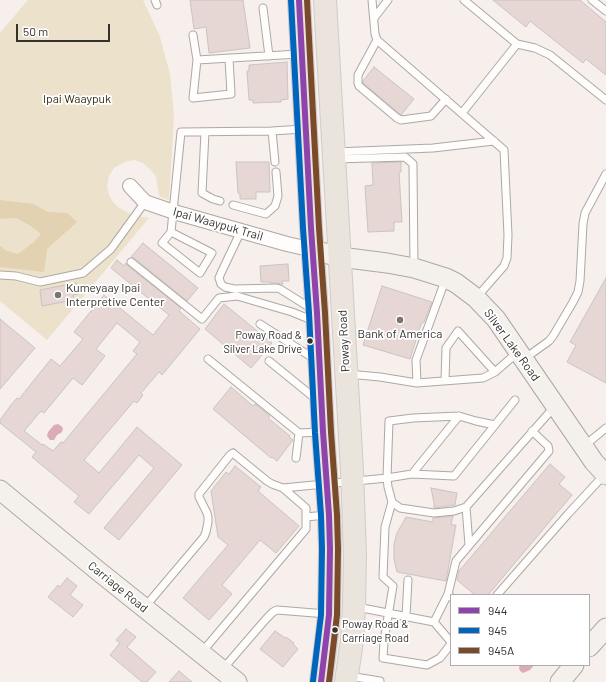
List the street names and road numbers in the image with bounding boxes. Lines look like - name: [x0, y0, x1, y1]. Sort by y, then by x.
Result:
- street label: Ipai Waaypuk Trail: [171, 204, 265, 244]
- street label: Silver Lake Road: [481, 306, 543, 384]
- street label: Poway Road: [335, 310, 353, 372]
- street label: Carriage Road: [85, 558, 151, 616]

